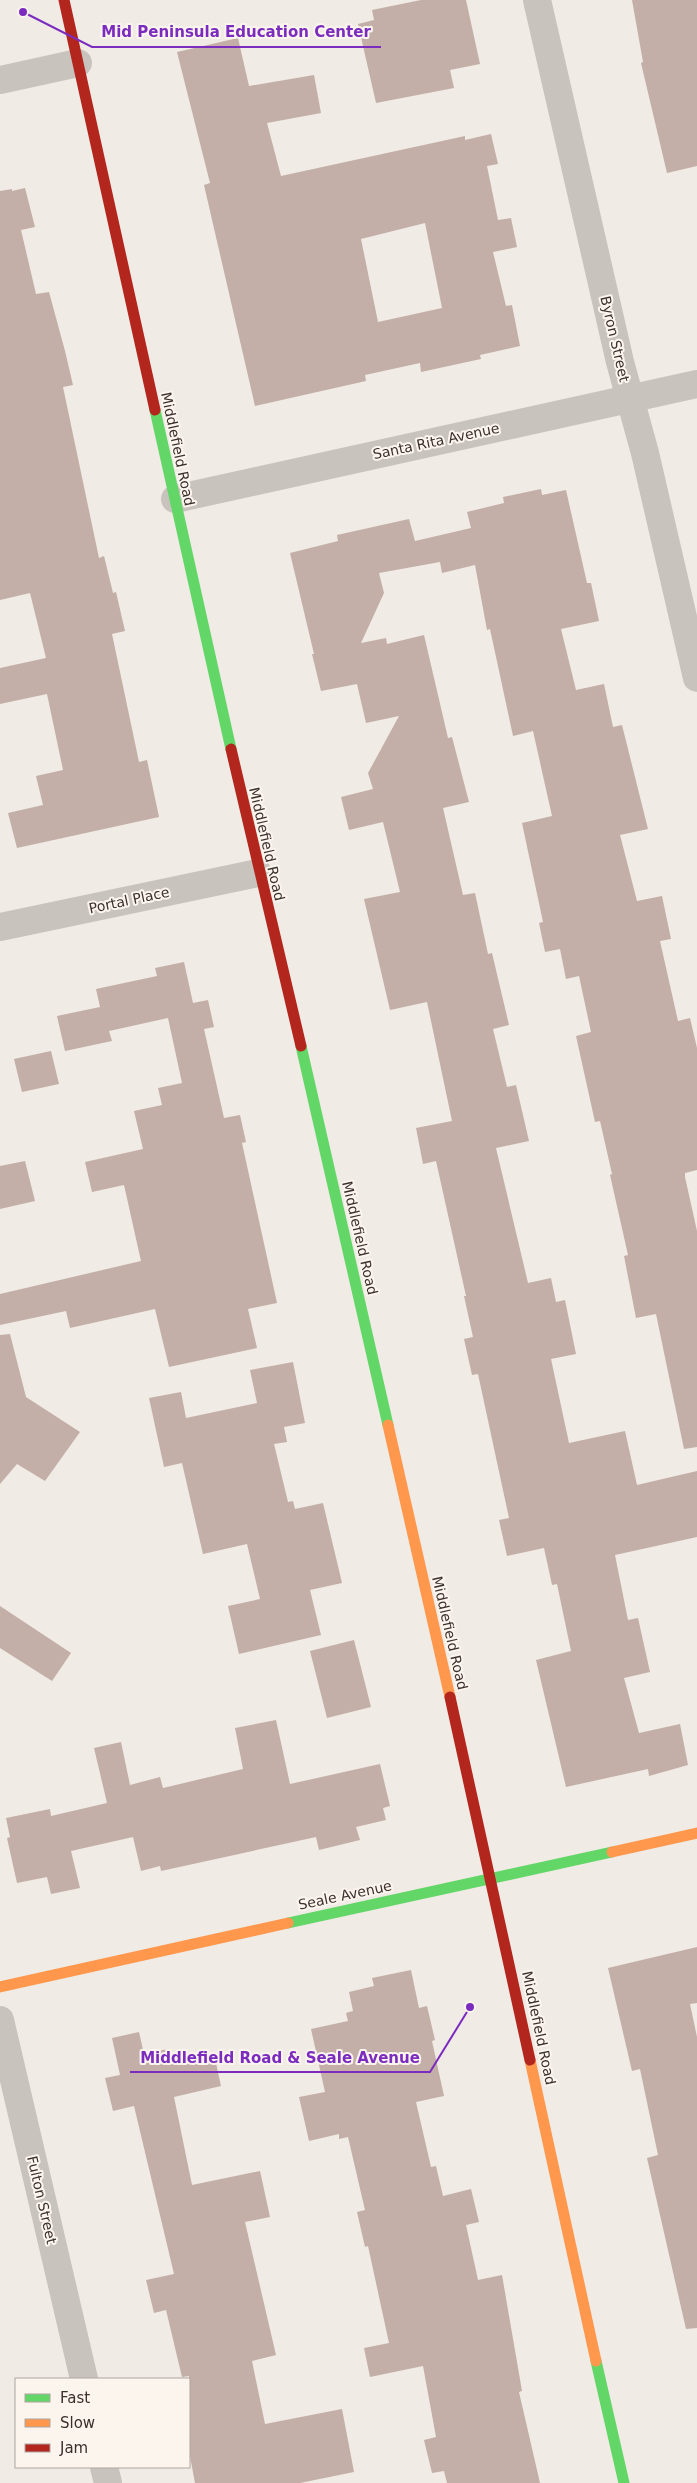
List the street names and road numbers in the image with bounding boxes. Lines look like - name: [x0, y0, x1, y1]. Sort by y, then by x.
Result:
- street label: Byron Street: [597, 294, 633, 384]
- street label: Middlefield Road: [158, 391, 198, 507]
- street label: Santa Rita Avenue: [371, 420, 501, 462]
- street label: Middlefield Road: [246, 786, 288, 902]
- street label: Portal Place: [87, 884, 171, 916]
- street label: Middlefield Road: [339, 1180, 381, 1296]
- street label: Middlefield Road: [429, 1575, 471, 1691]
- street label: Seale Avenue: [297, 1877, 393, 1913]
- street label: Middlefield Road: [519, 1970, 559, 2086]
- street label: Fulton Street: [24, 2154, 60, 2246]

